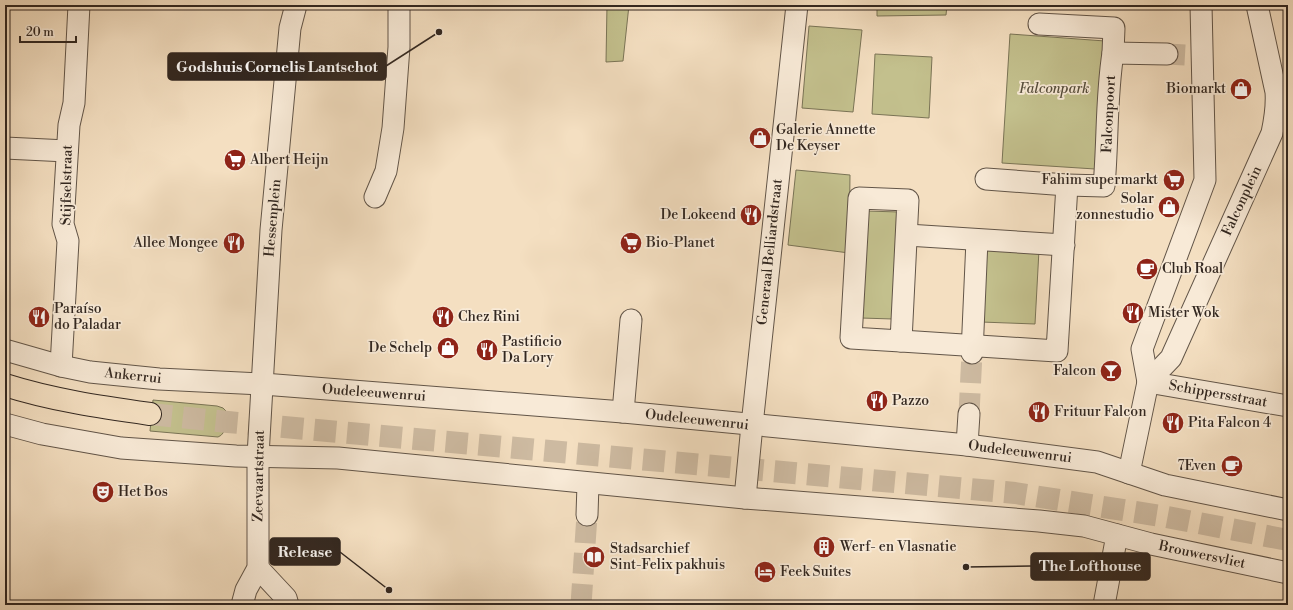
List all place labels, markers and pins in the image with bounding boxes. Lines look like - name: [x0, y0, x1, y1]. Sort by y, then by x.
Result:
- callout: Godshuis Cornelis Lantschot: [168, 53, 386, 80]
- shop icon: Biomarkt: [1228, 76, 1254, 102]
- place label: Biomarkt: [1165, 80, 1226, 98]
- place label: Galerie Annette De Keyser: [776, 121, 876, 155]
- shop icon: Galerie Annette De Keyser: [747, 125, 773, 151]
- supermarket icon: Albert Heijn: [222, 147, 248, 173]
- place label: Albert Heijn: [249, 151, 329, 169]
- supermarket icon: Fahim supermarkt: [1161, 167, 1187, 193]
- place label: Fahim supermarkt: [1041, 171, 1158, 189]
- place label: Solar zonnestudio: [1076, 190, 1154, 224]
- shop icon: Solar zonnestudio: [1156, 194, 1182, 220]
- restaurant icon: De Lokeend: [738, 202, 764, 228]
- place label: De Lokeend: [660, 206, 736, 224]
- restaurant icon: Allee Mongee: [221, 230, 247, 256]
- supermarket icon: Bio-Planet: [618, 230, 644, 256]
- place label: Allee Mongee: [132, 234, 218, 252]
- place label: Bio-Planet: [645, 234, 715, 252]
- cafe icon: Club Roal: [1134, 256, 1160, 282]
- place label: Club Roal: [1162, 260, 1223, 278]
- place label: Paraíso do Paladar: [54, 300, 121, 334]
- restaurant icon: Mister Wok: [1120, 300, 1146, 326]
- restaurant icon: Paraíso do Paladar: [26, 304, 52, 330]
- restaurant icon: Chez Rini: [430, 304, 456, 330]
- place label: Mister Wok: [1148, 304, 1220, 322]
- place label: Chez Rini: [458, 308, 520, 326]
- place label: Pastificio Da Lory: [502, 333, 562, 367]
- shop icon: De Schelp: [435, 335, 461, 361]
- restaurant icon: Pastificio Da Lory: [474, 337, 500, 363]
- place label: De Schelp: [369, 339, 432, 357]
- bar icon: Falcon: [1098, 358, 1124, 384]
- place label: Falcon: [1053, 362, 1097, 380]
- restaurant icon: Pazzo: [864, 388, 890, 414]
- place label: Pazzo: [892, 392, 929, 410]
- restaurant icon: Frituur Falcon: [1026, 399, 1052, 425]
- place label: Frituur Falcon: [1054, 403, 1147, 421]
- restaurant icon: Pita Falcon 4: [1160, 410, 1186, 436]
- place label: Pita Falcon 4: [1188, 414, 1271, 432]
- cafe icon: 7Even: [1219, 453, 1245, 479]
- place label: 7Even: [1178, 457, 1217, 475]
- theatre icon: Het Bos: [90, 479, 116, 505]
- place label: Het Bos: [118, 483, 168, 501]
- building icon: Werf- en Vlasnatie: [811, 534, 837, 560]
- callout: Release: [270, 538, 340, 565]
- place label: Werf- en Vlasnatie: [839, 538, 956, 556]
- place label: Stadsarchief Sint-Felix pakhuis: [610, 540, 725, 574]
- library icon: Stadsarchief Sint-Felix pakhuis: [581, 544, 607, 570]
- callout: The Lofthouse: [1031, 553, 1150, 580]
- hotel icon: Feek Suites: [752, 559, 778, 585]
- place label: Feek Suites: [780, 563, 851, 581]

